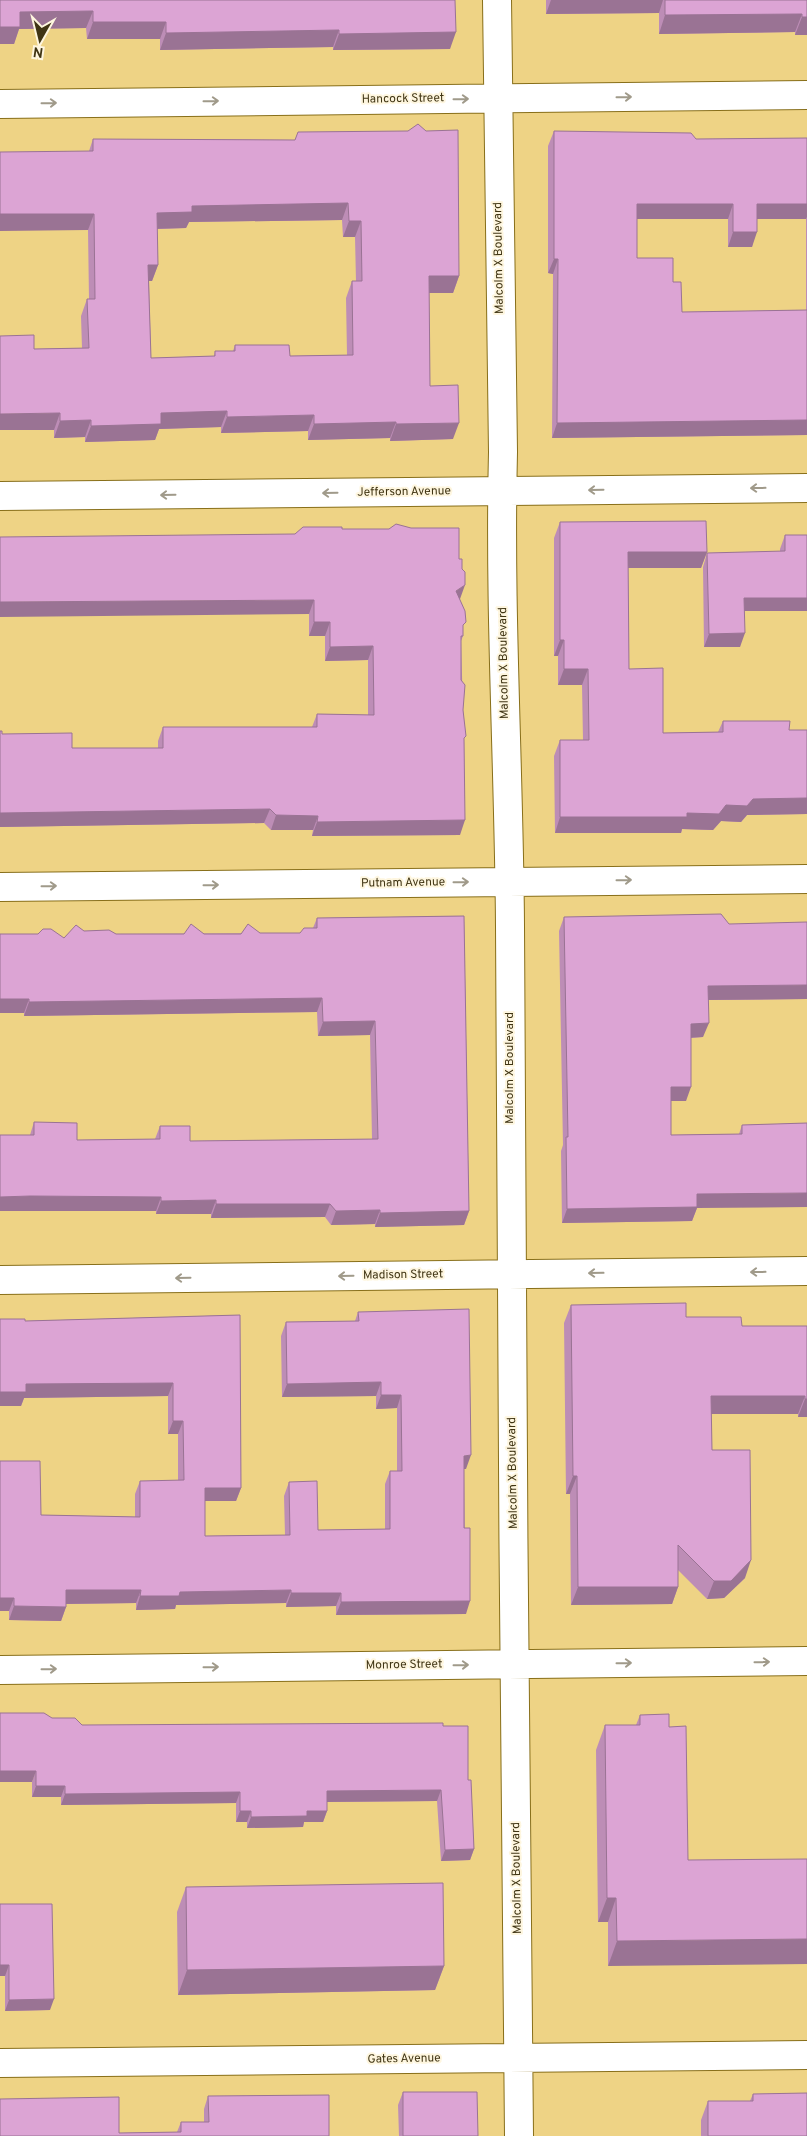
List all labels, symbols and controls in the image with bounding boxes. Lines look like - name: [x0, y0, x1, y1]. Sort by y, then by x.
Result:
- north arrow: [15, 15, 65, 65]
- text: N: [32, 42, 45, 61]
- street label: Hancock Street: [362, 90, 444, 108]
- one-way arrow: [615, 92, 631, 102]
- one-way arrow: [452, 94, 469, 104]
- one-way arrow: [202, 96, 219, 106]
- one-way arrow: [40, 98, 56, 108]
- street label: Malcolm X Boulevard: [490, 202, 508, 314]
- street label: Jefferson Avenue: [357, 483, 451, 501]
- one-way arrow: [751, 483, 767, 493]
- one-way arrow: [588, 485, 604, 495]
- one-way arrow: [323, 488, 339, 498]
- one-way arrow: [160, 490, 176, 500]
- street label: Malcolm X Boulevard: [495, 607, 513, 719]
- street label: Putnam Avenue: [361, 874, 445, 892]
- one-way arrow: [615, 876, 631, 885]
- one-way arrow: [452, 877, 469, 887]
- one-way arrow: [202, 880, 219, 890]
- one-way arrow: [40, 881, 56, 891]
- street label: Malcolm X Boulevard: [502, 1012, 518, 1124]
- street label: Madison Street: [363, 1266, 443, 1284]
- one-way arrow: [751, 1267, 767, 1277]
- one-way arrow: [588, 1268, 604, 1278]
- one-way arrow: [338, 1271, 354, 1281]
- one-way arrow: [176, 1273, 192, 1283]
- street label: Malcolm X Boulevard: [504, 1417, 522, 1529]
- street label: Monroe Street: [365, 1656, 443, 1674]
- one-way arrow: [754, 1657, 770, 1667]
- one-way arrow: [615, 1658, 631, 1668]
- one-way arrow: [452, 1660, 469, 1670]
- one-way arrow: [202, 1662, 219, 1672]
- one-way arrow: [40, 1664, 56, 1674]
- street label: Malcolm X Boulevard: [508, 1822, 526, 1934]
- street label: Gates Avenue: [367, 2050, 441, 2068]

